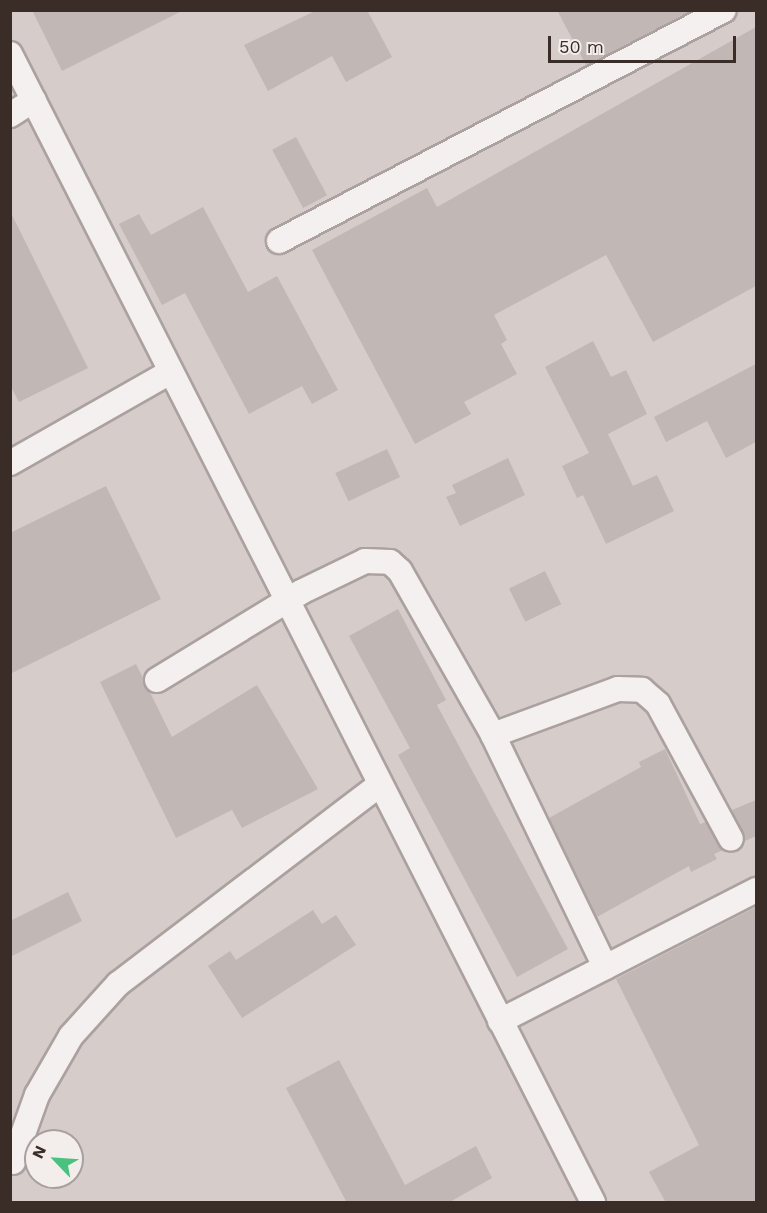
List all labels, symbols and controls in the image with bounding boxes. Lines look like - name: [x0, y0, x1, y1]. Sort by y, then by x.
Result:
- scale bar: [551, 24, 738, 62]
- text: 50 m: [559, 36, 604, 57]
- north arrow: [24, 1129, 84, 1189]
- text: N: [28, 1143, 50, 1161]

